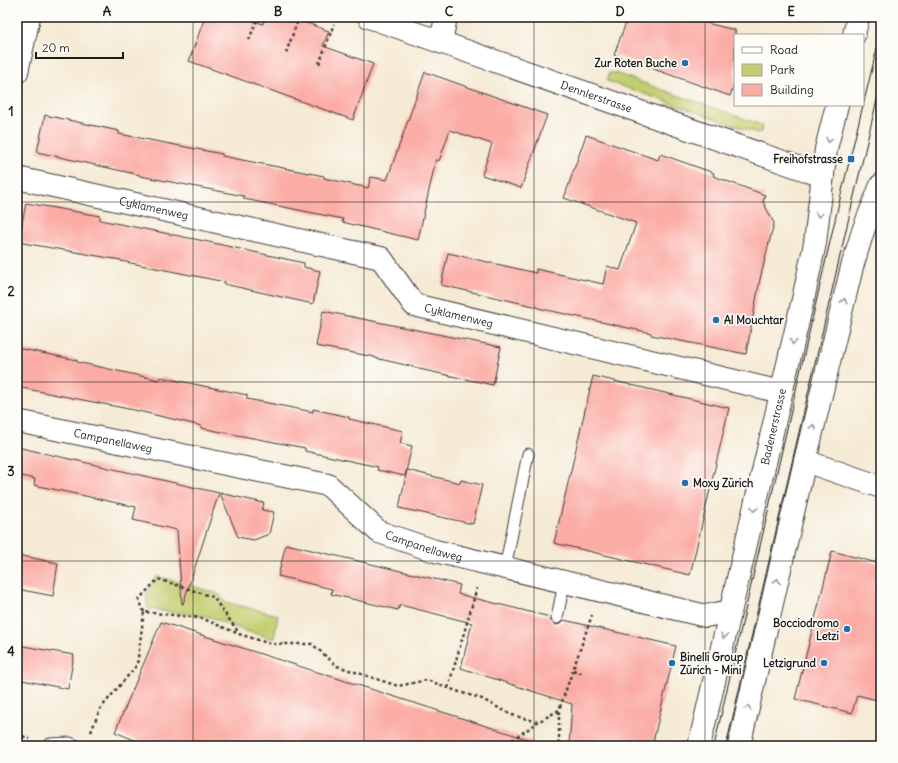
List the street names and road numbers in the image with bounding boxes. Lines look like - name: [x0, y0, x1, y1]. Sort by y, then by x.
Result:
- street label: Dennlerstrasse: [559, 78, 634, 116]
- street label: Cyklamenweg: [118, 194, 190, 222]
- street label: Cyklamenweg: [423, 301, 494, 331]
- street label: Badenerstrasse: [758, 387, 789, 466]
- street label: Campanellaweg: [72, 426, 154, 456]
- street label: Campanellaweg: [384, 528, 464, 564]

